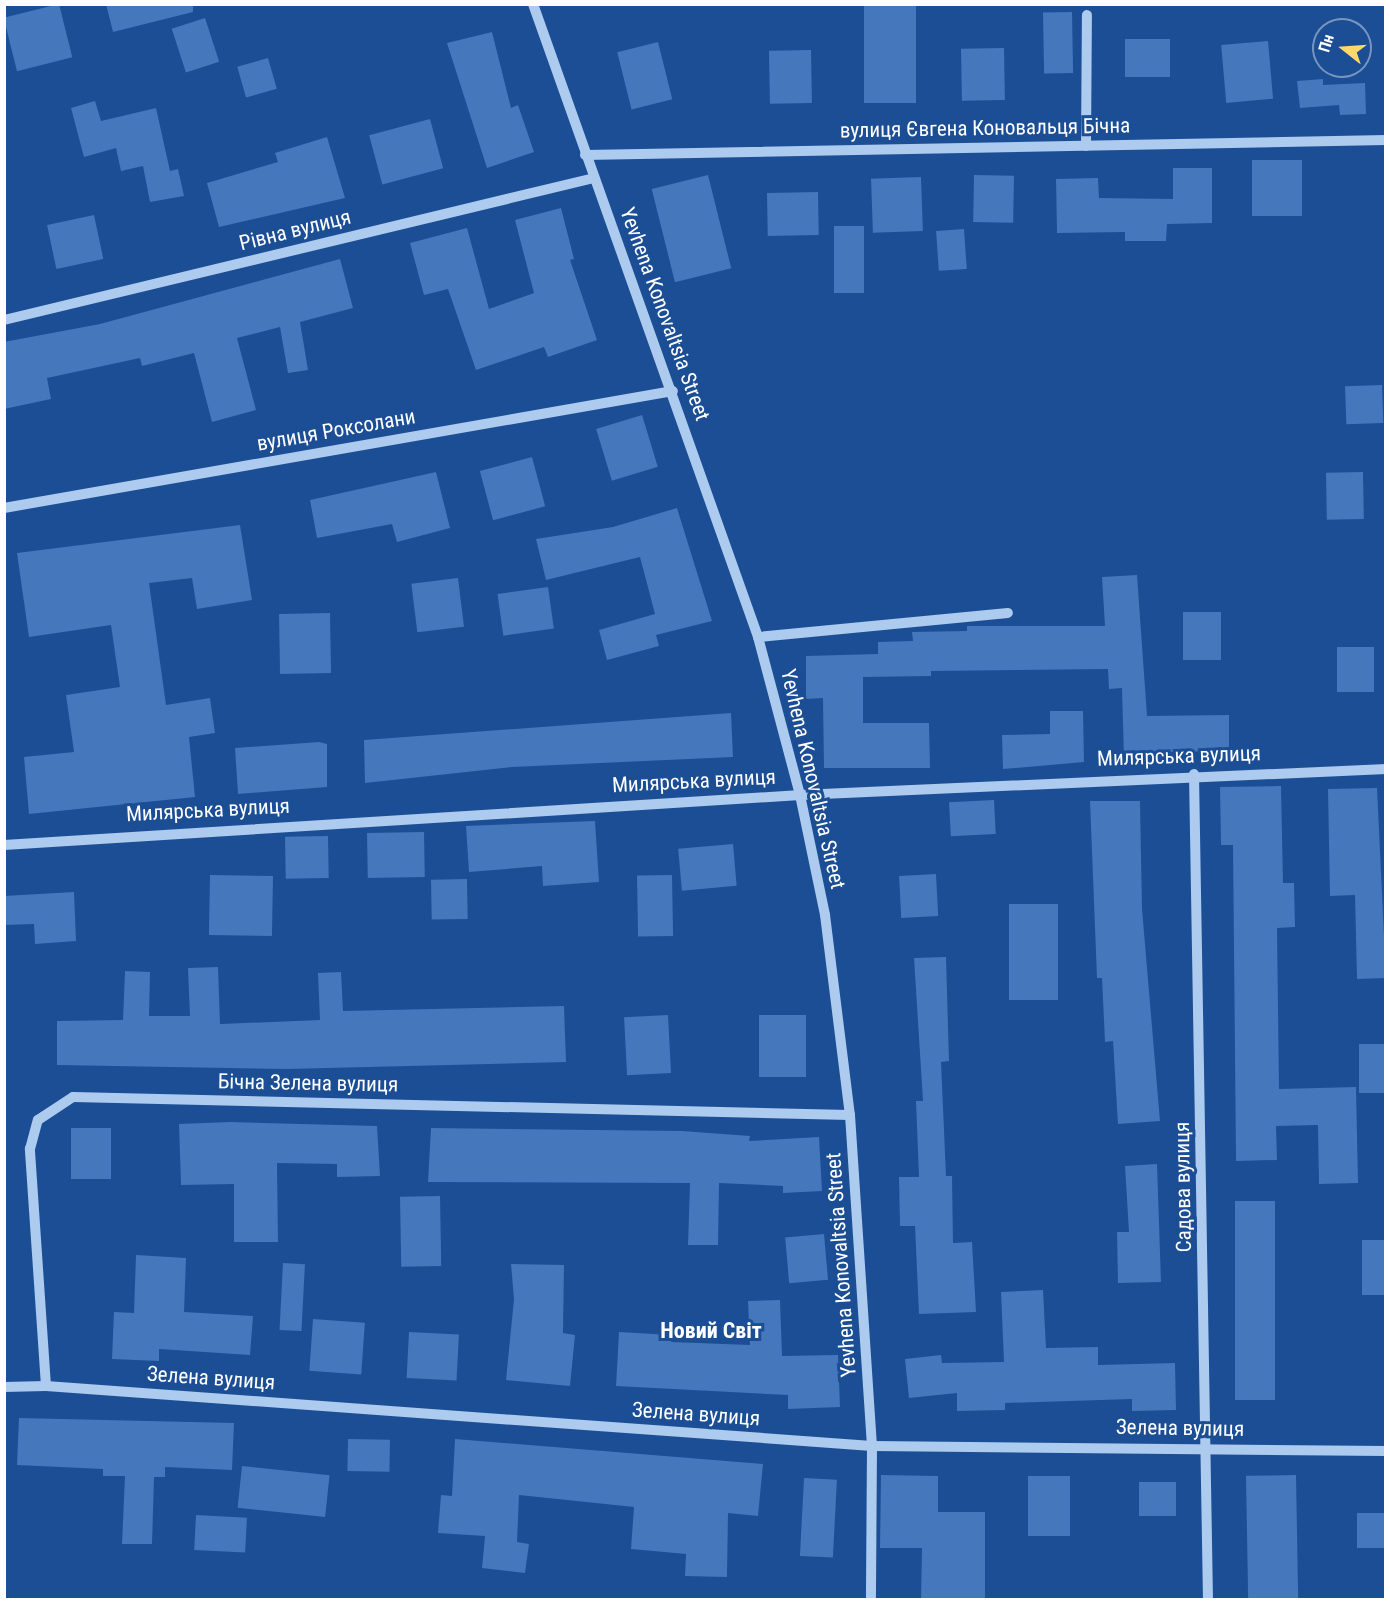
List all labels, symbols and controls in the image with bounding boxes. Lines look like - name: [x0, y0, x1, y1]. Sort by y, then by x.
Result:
- north arrow: [1312, 18, 1372, 78]
- text: Пн: [1315, 32, 1338, 54]
- street label: вулиця Євгена Коновальця Бічна: [840, 113, 1130, 143]
- street label: Рівна вулиця: [237, 204, 353, 256]
- street label: Yevhena Konovaltsia Street: [615, 204, 715, 424]
- street label: вулиця Роксолани: [255, 404, 417, 456]
- street label: Yevhena Konovaltsia Street: [775, 667, 851, 891]
- street label: Милярська вулиця: [1097, 741, 1261, 771]
- street label: Милярська вулиця: [611, 764, 777, 798]
- street label: Милярська вулиця: [125, 793, 291, 827]
- street label: Бічна Зелена вулиця: [218, 1069, 398, 1097]
- street label: Садова вулиця: [1169, 1121, 1197, 1253]
- street label: Yevhena Konovaltsia Street: [821, 1152, 861, 1378]
- district label: Новий Світ: [660, 1318, 762, 1344]
- street label: Зелена вулиця: [146, 1361, 276, 1395]
- street label: Зелена вулиця: [631, 1397, 761, 1431]
- street label: Зелена вулиця: [1116, 1414, 1244, 1442]

